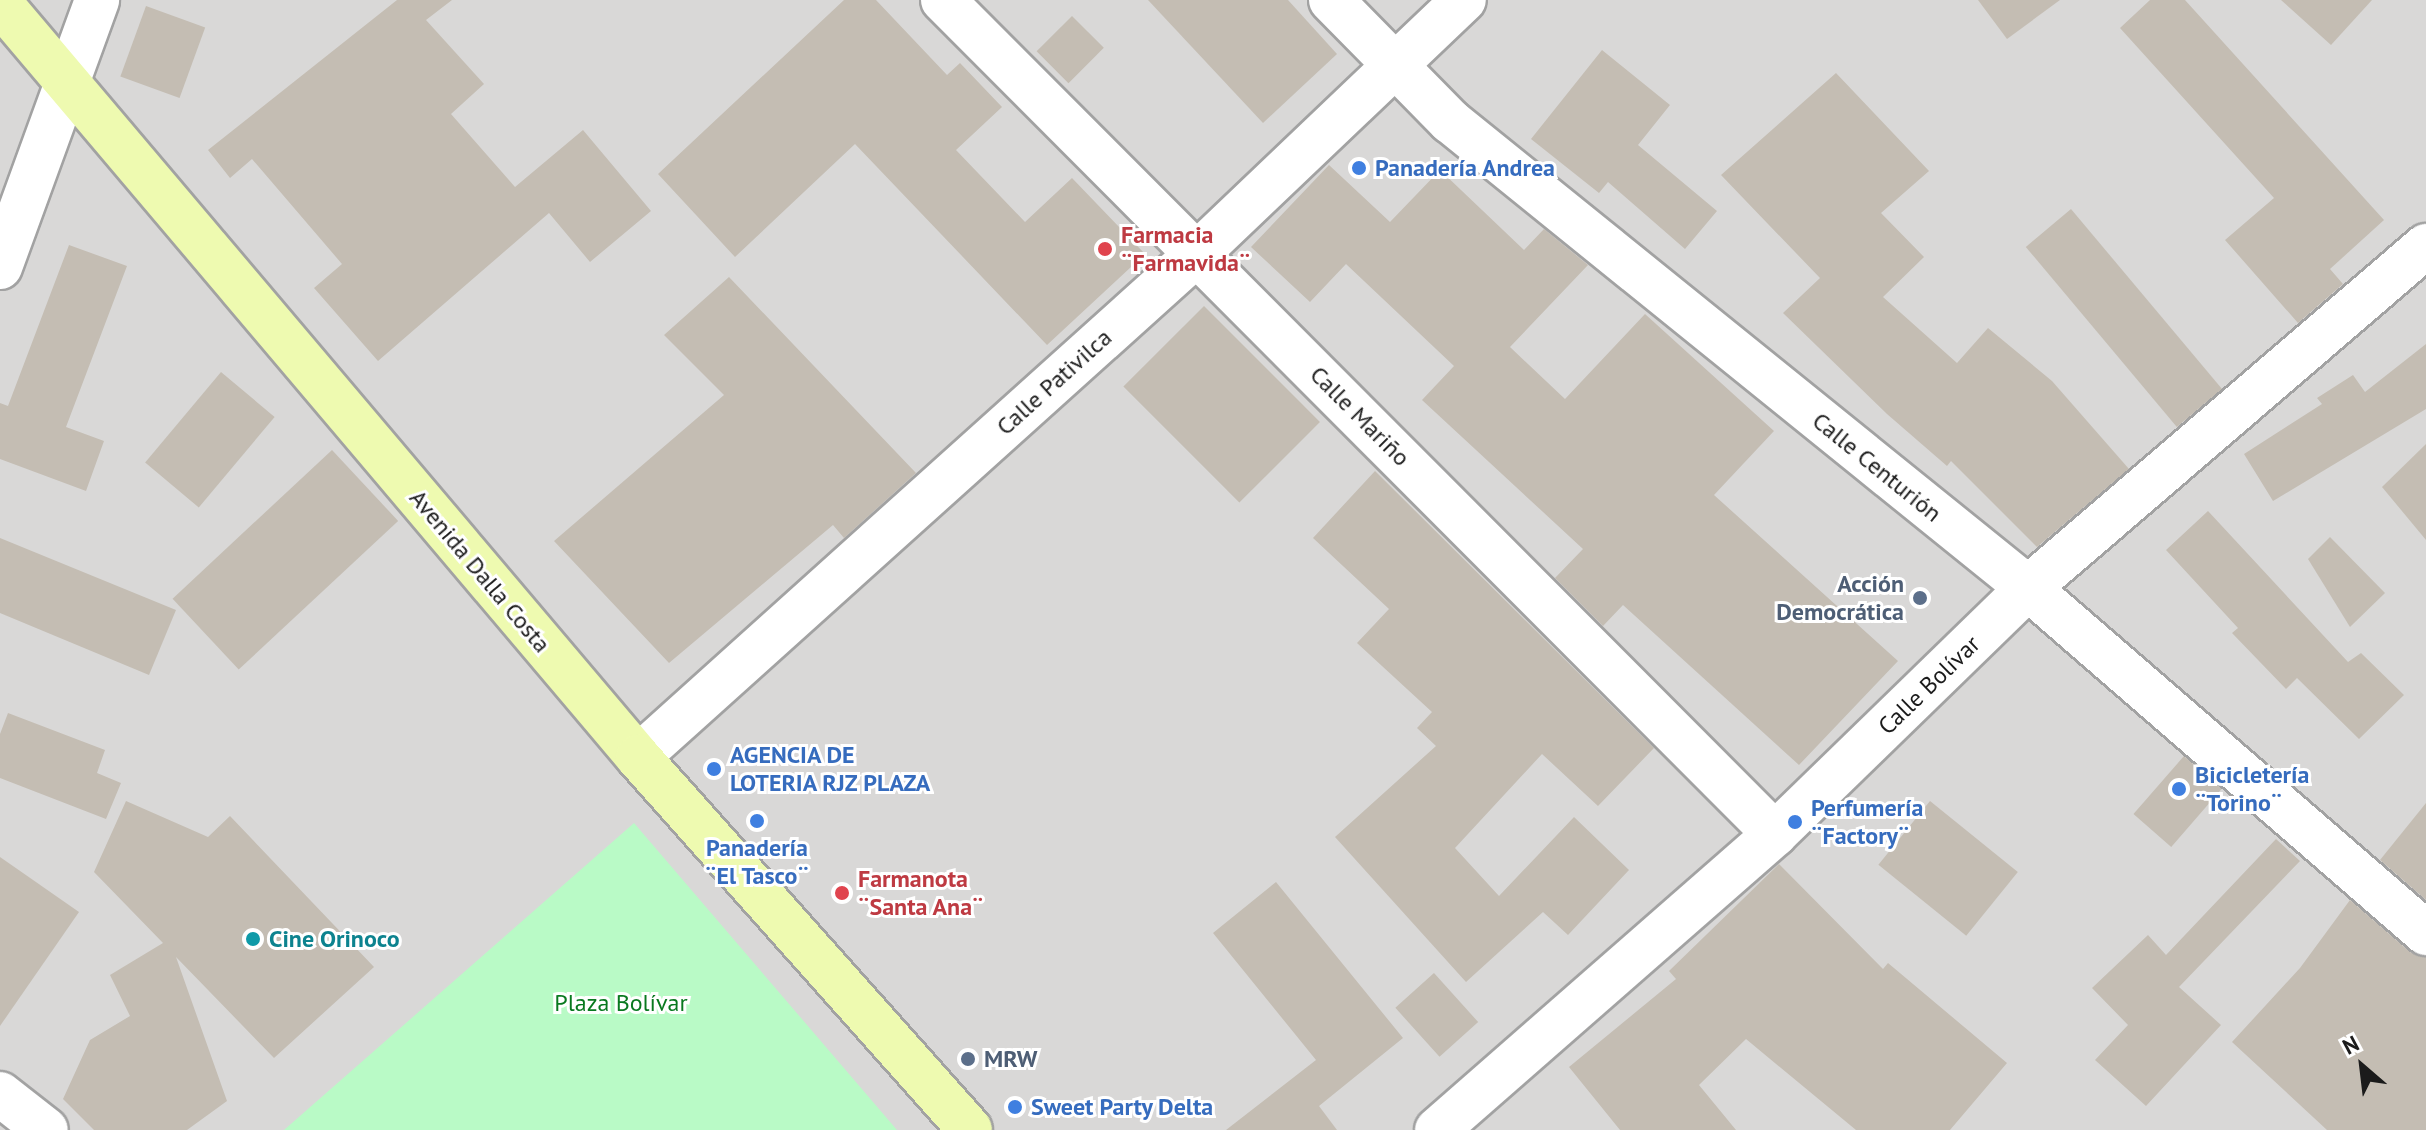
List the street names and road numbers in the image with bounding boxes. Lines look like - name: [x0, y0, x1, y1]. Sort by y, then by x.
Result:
- street label: Calle Pativilca: [991, 323, 1117, 441]
- street label: Calle Mariño: [1304, 360, 1416, 472]
- street label: Calle Centurión: [1807, 406, 1947, 528]
- street label: Avenida Dalla Costa: [404, 484, 556, 658]
- street label: Calle Bolívar: [1872, 630, 1986, 740]

